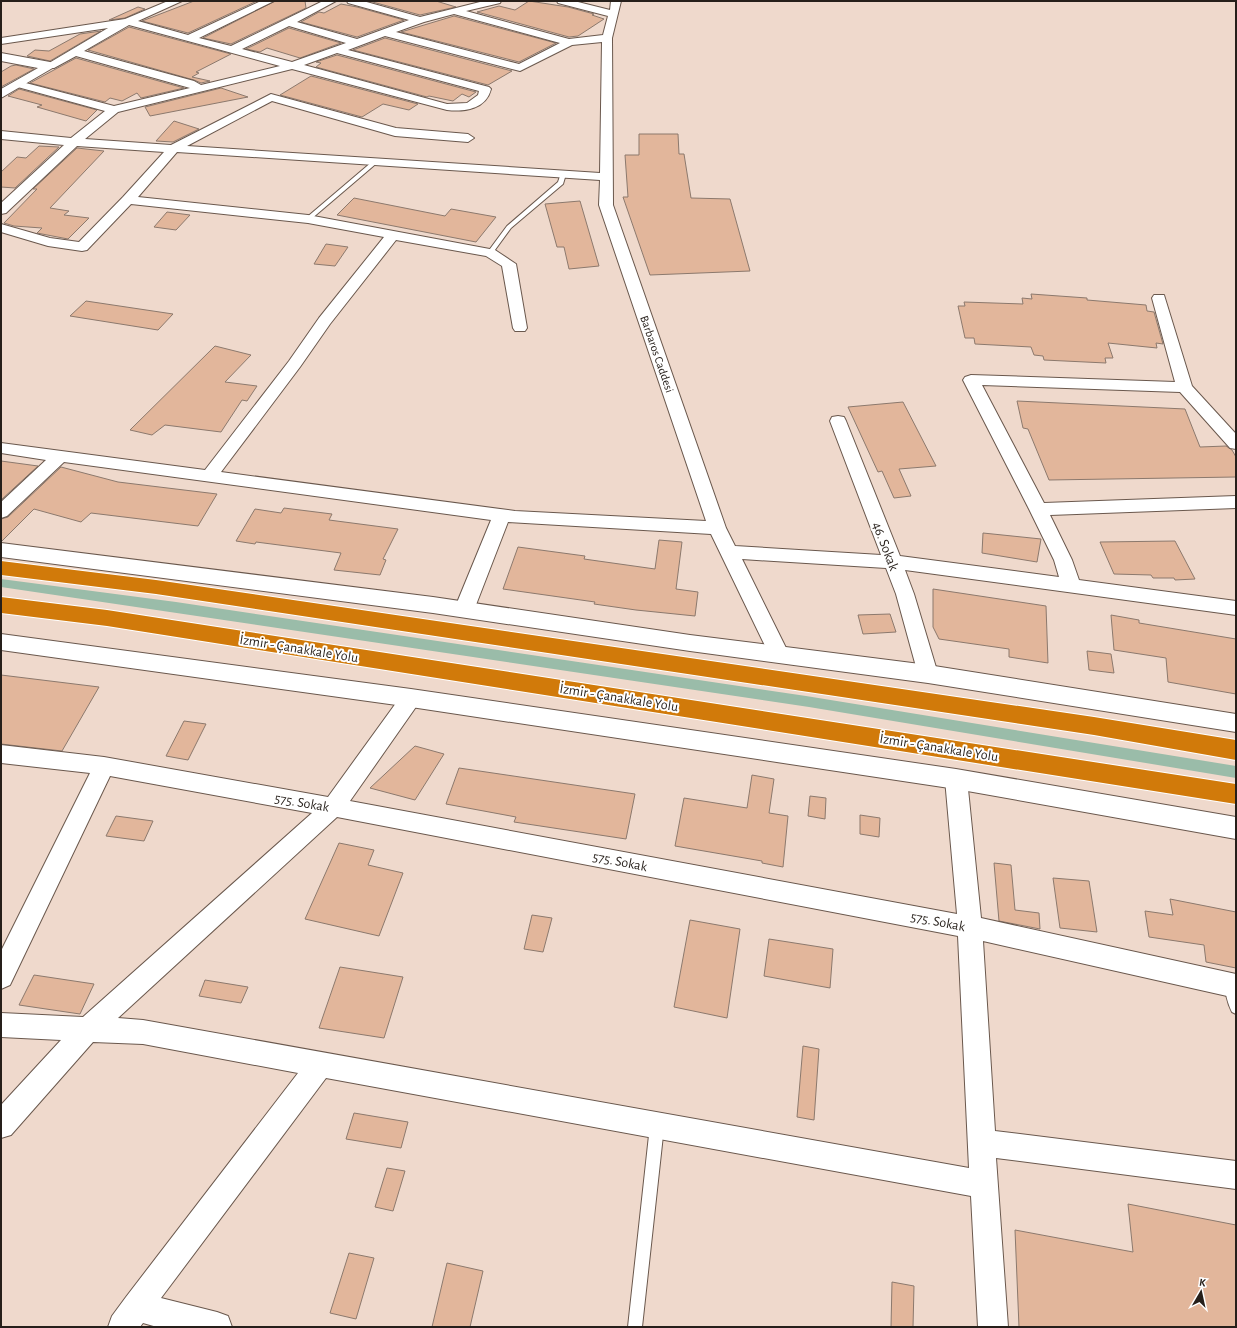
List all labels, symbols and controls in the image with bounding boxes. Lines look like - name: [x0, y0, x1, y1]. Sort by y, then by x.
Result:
- street label: Barbaros Caddesi: [638, 314, 676, 394]
- street label: 46. Sokak: [869, 520, 901, 573]
- street label: İzmir - Çanakkale Yolu: [238, 630, 360, 665]
- street label: İzmir - Çanakkale Yolu: [558, 679, 680, 714]
- street label: İzmir - Çanakkale Yolu: [878, 729, 1000, 764]
- street label: 575. Sokak: [273, 791, 331, 815]
- street label: 575. Sokak: [591, 850, 649, 874]
- street label: 575. Sokak: [909, 910, 967, 934]
- north arrow: [1181, 1272, 1221, 1312]
- text: K: [1198, 1277, 1207, 1289]

